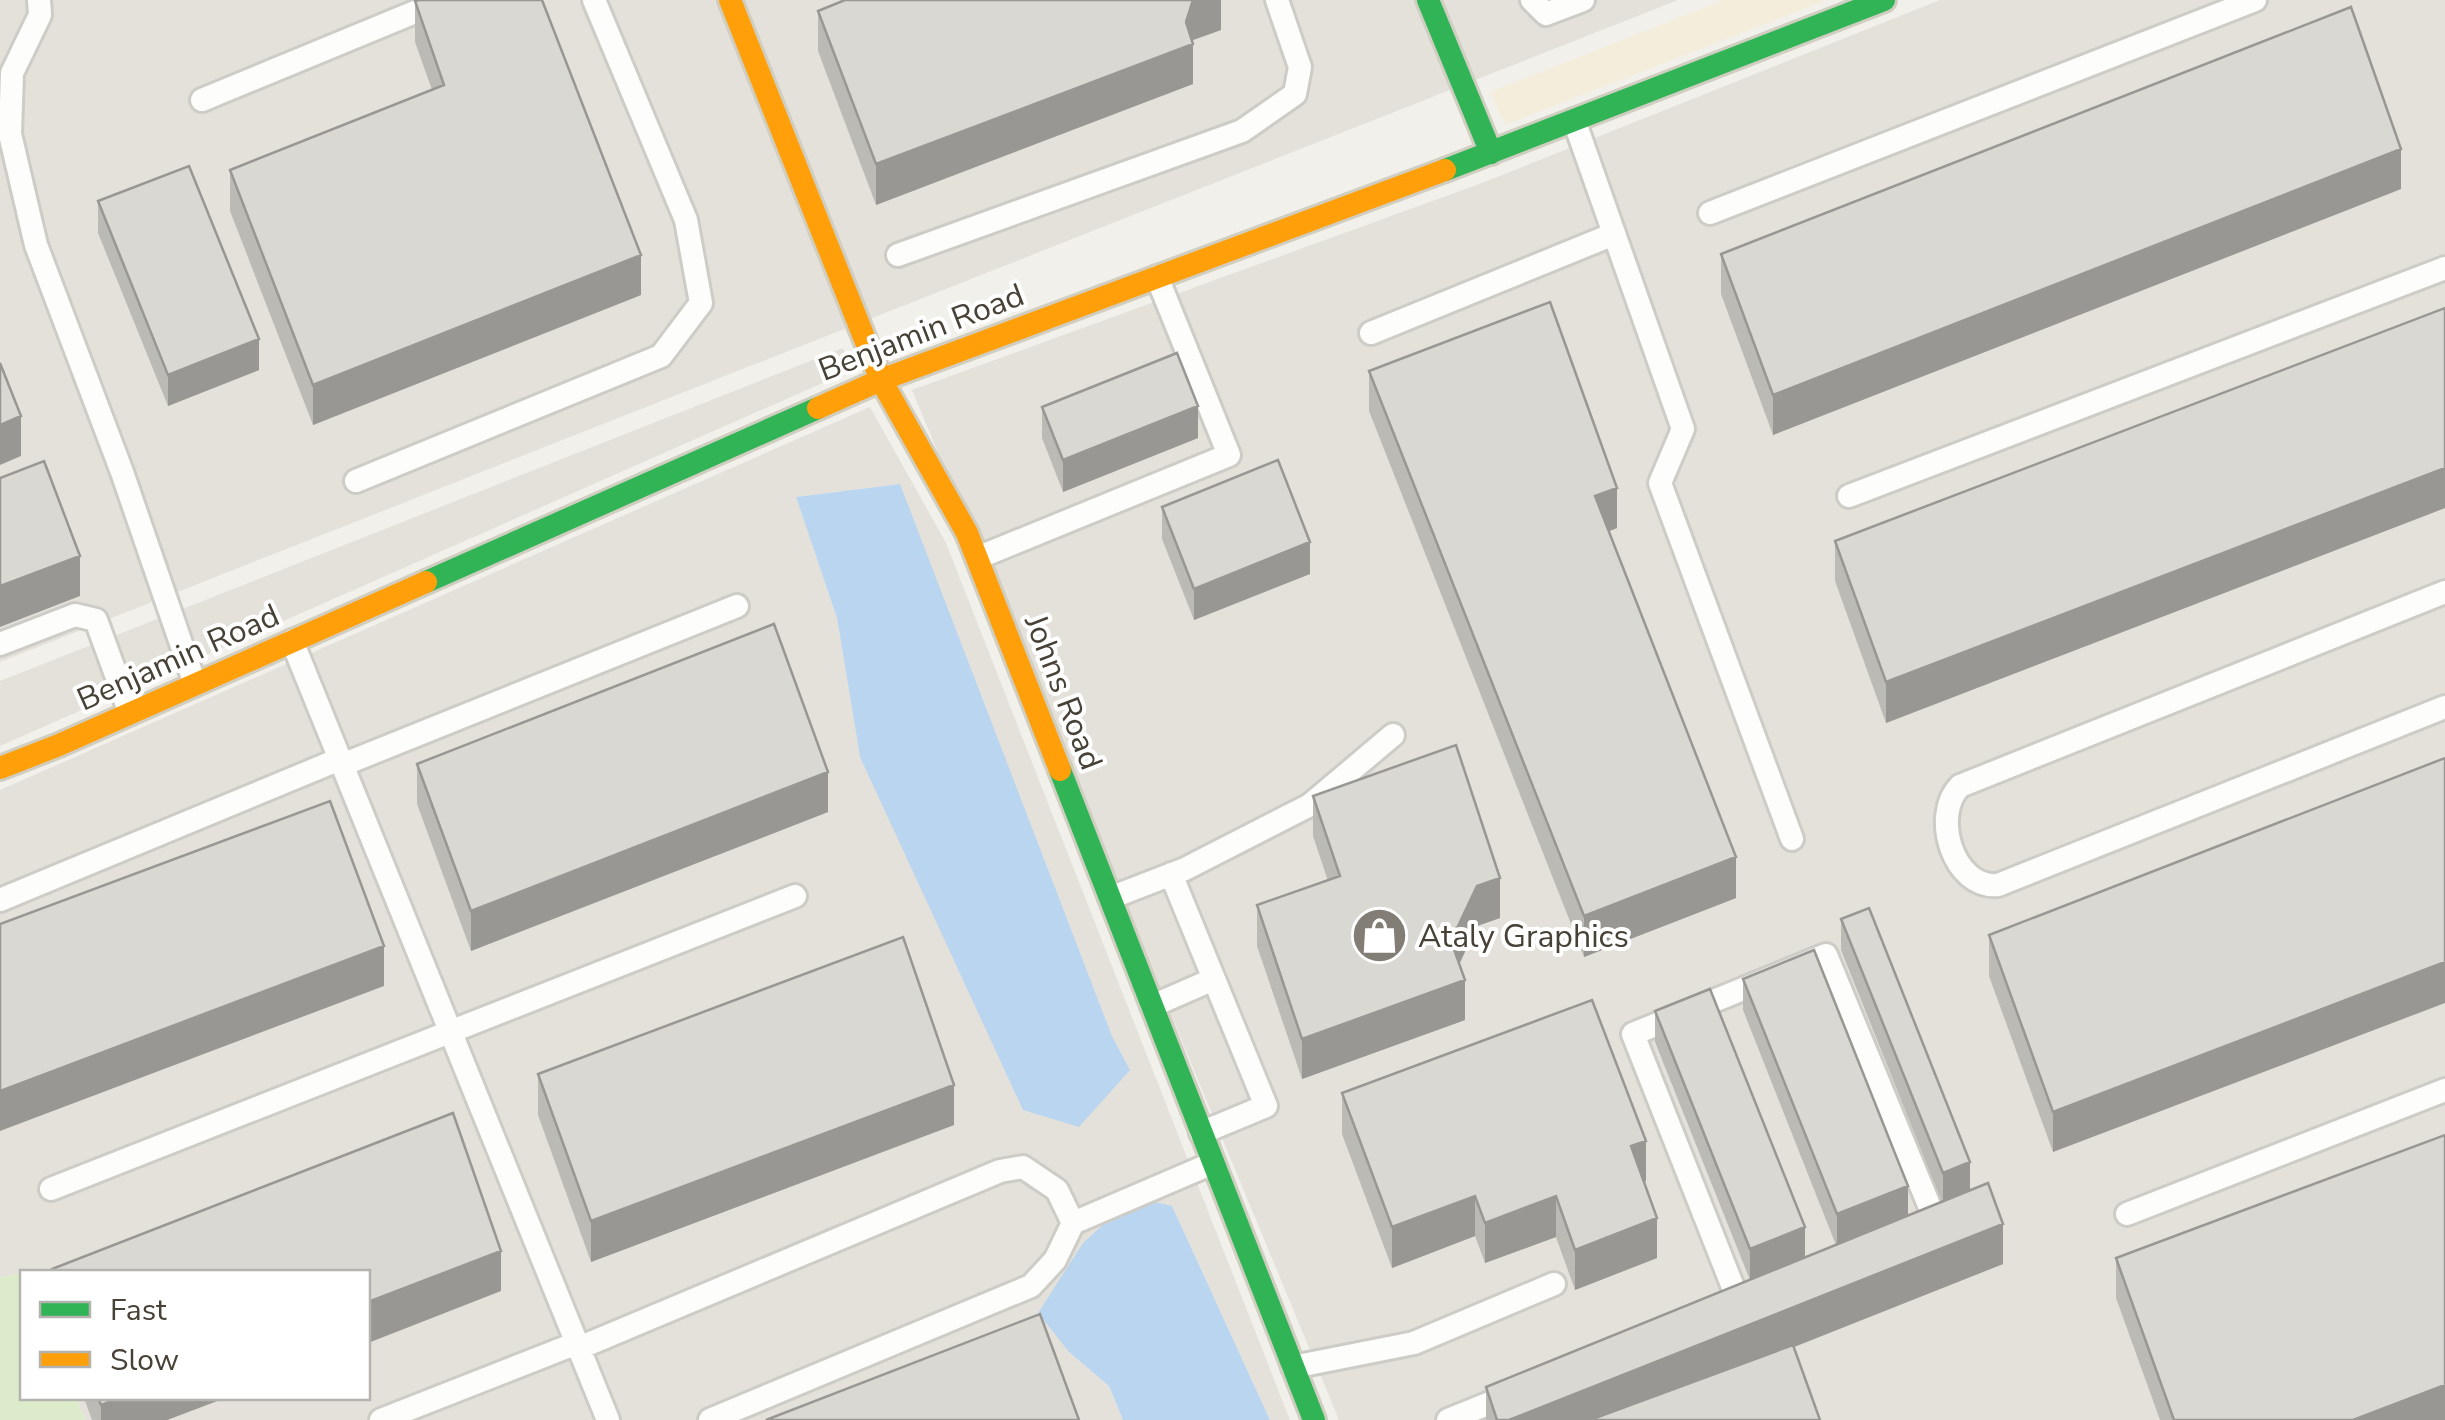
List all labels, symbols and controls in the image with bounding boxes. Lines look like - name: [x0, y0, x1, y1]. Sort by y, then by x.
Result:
- street label: Benjamin Road: [812, 274, 1030, 391]
- street label: Benjamin Road: [70, 594, 286, 721]
- street label: Johns Road: [1014, 608, 1113, 776]
- shop icon: Ataly Graphics: [1349, 906, 1409, 966]
- place label: Ataly Graphics: [1418, 915, 1629, 958]
- legend: [20, 1270, 370, 1400]
- text: Fast: [110, 1290, 167, 1331]
- text: Slow: [110, 1340, 179, 1381]

